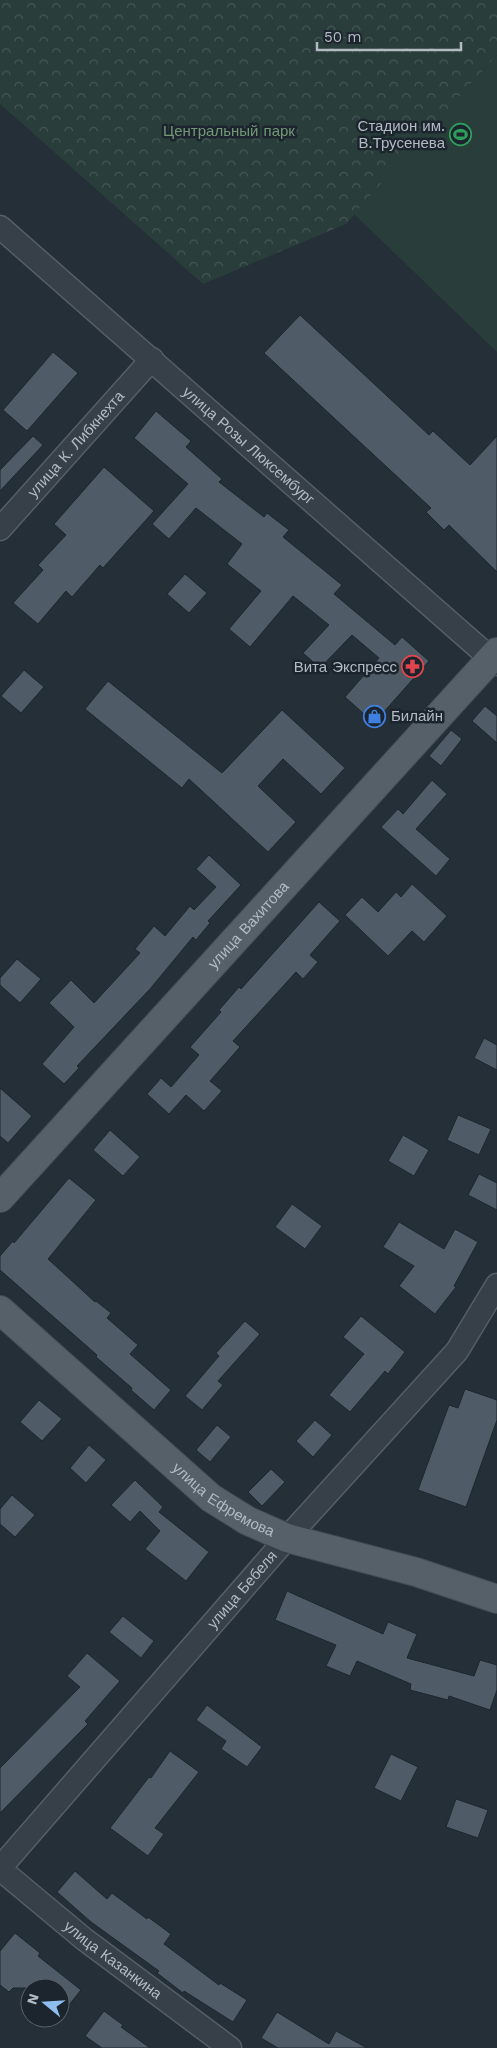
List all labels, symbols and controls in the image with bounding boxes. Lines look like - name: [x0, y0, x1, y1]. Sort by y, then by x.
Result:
- scale bar: [317, 20, 461, 52]
- text: 50 m: [324, 28, 361, 46]
- place label: Стадион им. В.Трусенева: [358, 117, 446, 152]
- park label: Центральный парк: [163, 122, 295, 140]
- sports icon: Стадион им. В.Трусенева: [449, 123, 473, 147]
- street label: улица Розы Люксембург: [179, 383, 319, 509]
- street label: улица К. Либкнехта: [24, 387, 129, 501]
- pharmacy icon: Вита Экспресс: [401, 655, 425, 679]
- place label: Вита Экспресс: [294, 658, 397, 676]
- shop icon: Билайн: [363, 704, 387, 728]
- place label: Билайн: [391, 707, 443, 725]
- street label: улица Вахитова: [204, 877, 293, 973]
- street label: улица Ефремова: [169, 1459, 278, 1541]
- street label: улица Бебеля: [203, 1547, 281, 1632]
- street label: улица Казанкина: [60, 1917, 166, 2003]
- north arrow: [20, 1978, 70, 2028]
- text: N: [23, 1992, 42, 2006]

